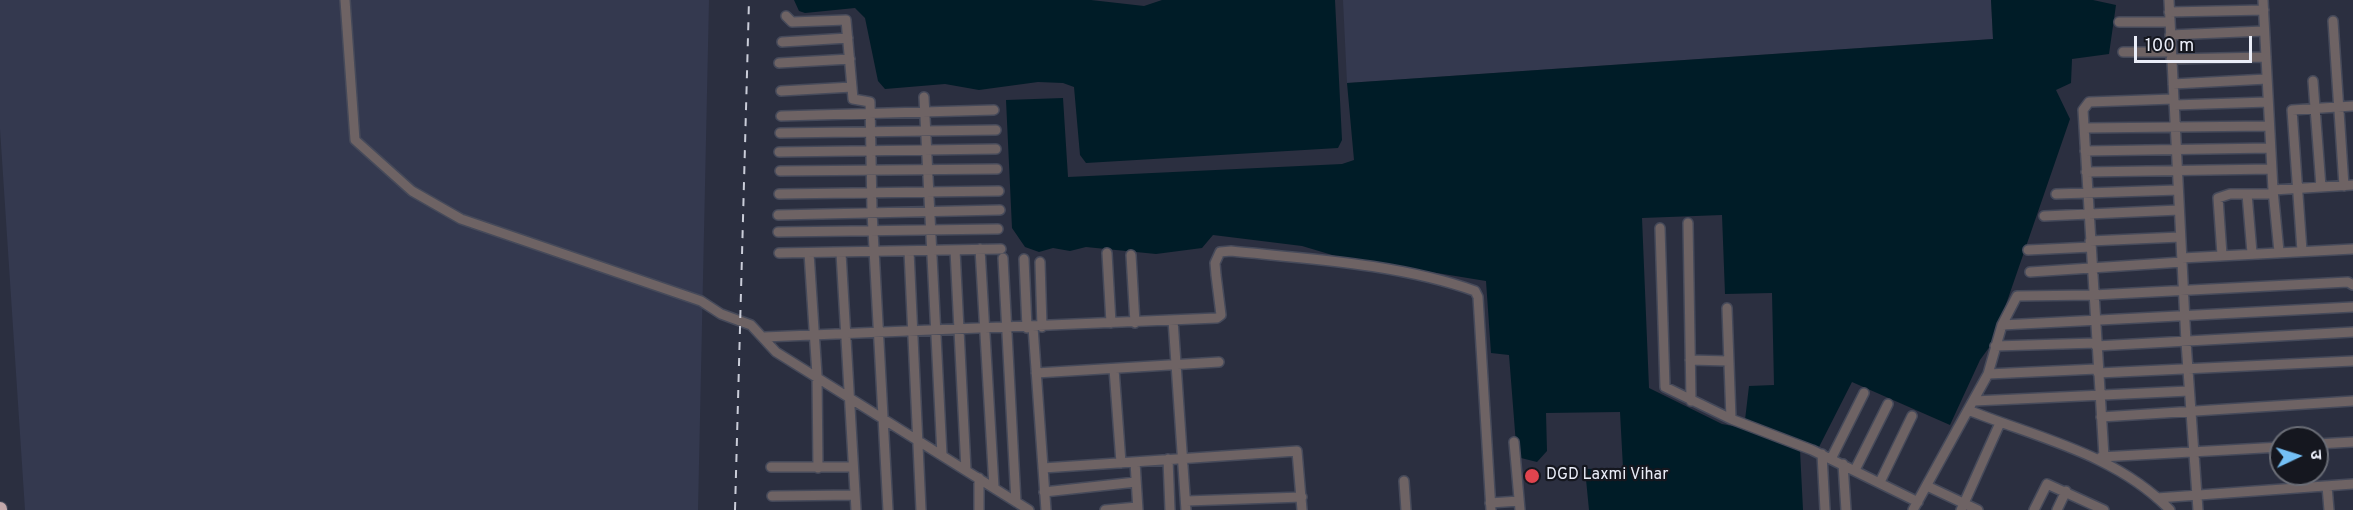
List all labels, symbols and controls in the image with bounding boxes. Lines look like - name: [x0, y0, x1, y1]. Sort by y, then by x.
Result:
- scale bar: [2137, 24, 2256, 62]
- text: 100 m: [2145, 35, 2194, 58]
- north arrow: [2269, 426, 2329, 486]
- text: उ: [2305, 450, 2325, 460]
- place label: DGD Laxmi Vihar: [1546, 466, 1668, 486]
- marker: DGD Laxmi Vihar: [1523, 467, 1541, 485]

